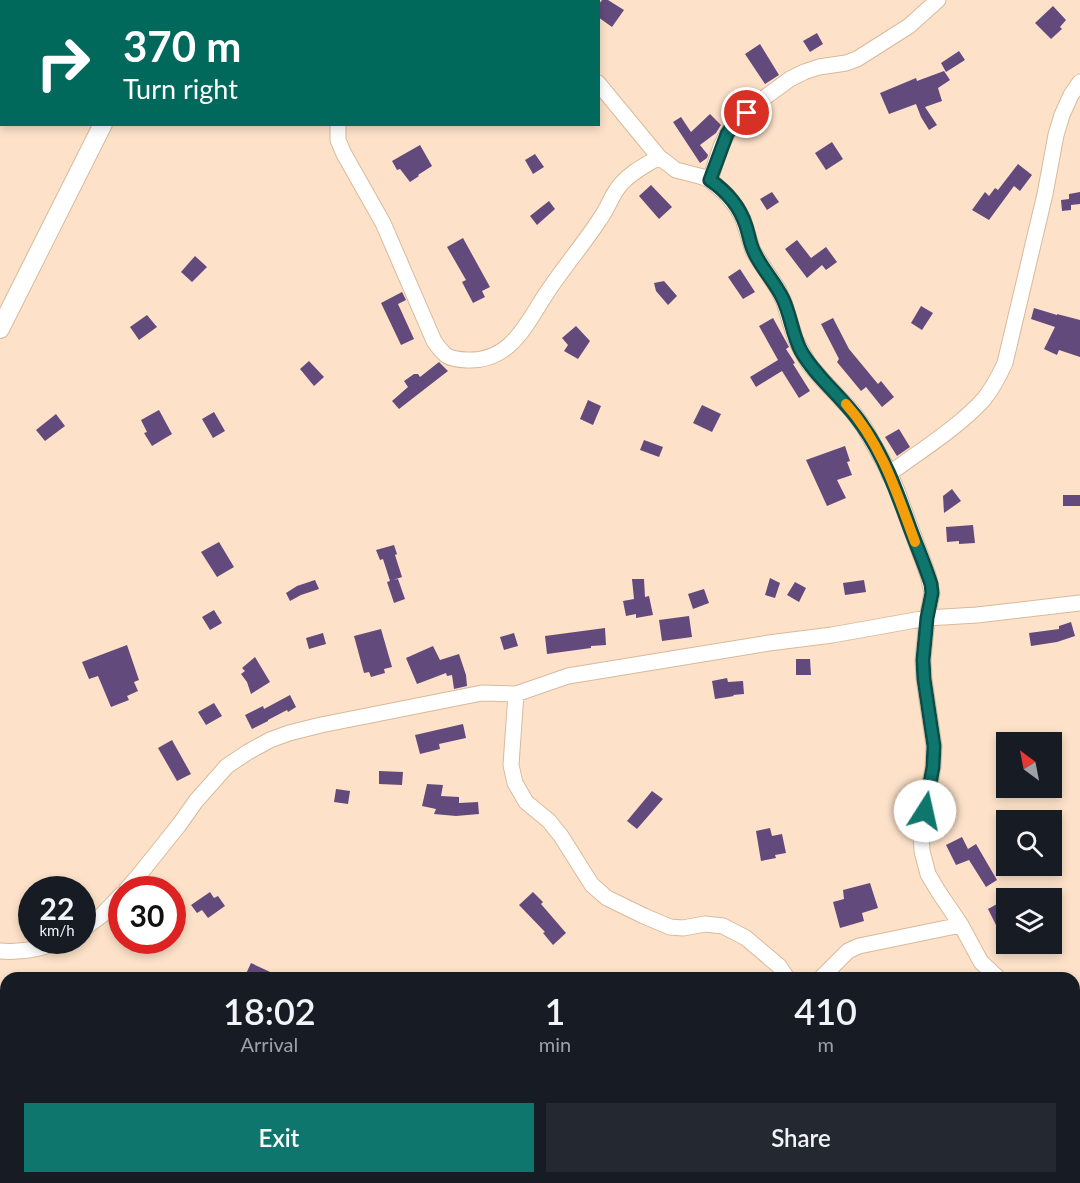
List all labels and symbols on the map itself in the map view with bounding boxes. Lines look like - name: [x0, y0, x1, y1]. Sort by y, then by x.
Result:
- pin: [721, 87, 772, 138]
- north arrow: [996, 732, 1062, 798]
- position arrow: [893, 779, 957, 843]
- speed limit sign: 30: [108, 876, 186, 954]

